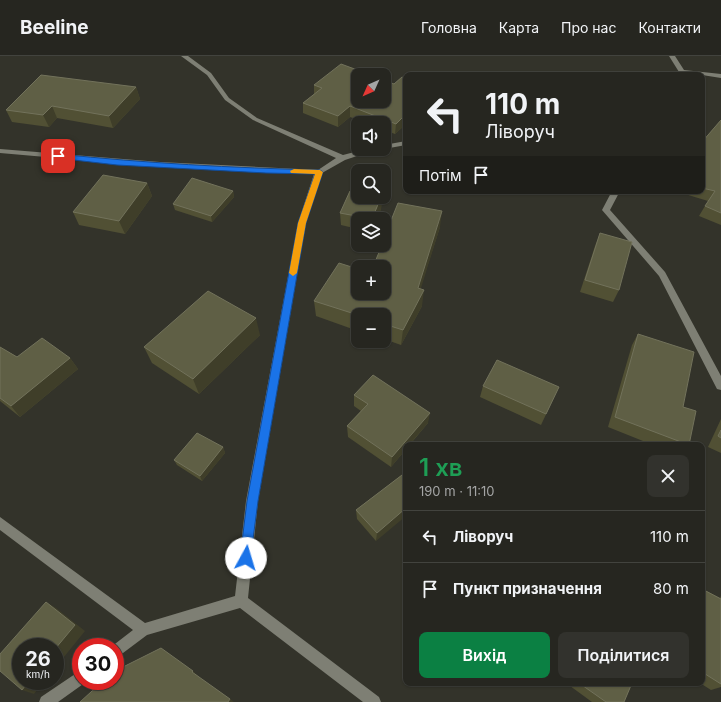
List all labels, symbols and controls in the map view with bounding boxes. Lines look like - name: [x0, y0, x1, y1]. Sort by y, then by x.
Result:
- text: Beeline: [20, 16, 89, 39]
- text: Головна: [421, 19, 477, 36]
- text: Карта: [499, 19, 539, 36]
- text: Про нас: [561, 19, 616, 36]
- text: Контакти: [638, 19, 701, 36]
- north arrow: [351, 68, 391, 108]
- map controls: [351, 68, 391, 348]
- text: 110 m: [485, 87, 560, 121]
- icon: left: [419, 88, 471, 140]
- button: sound: [351, 116, 391, 156]
- text: Ліворуч: [485, 121, 555, 142]
- pin: [41, 139, 75, 173]
- icon: arrive: [47, 145, 69, 167]
- button: search: [351, 164, 391, 204]
- icon: arrive: [470, 164, 492, 186]
- text: Потім: [419, 166, 462, 185]
- button: layers: [351, 212, 391, 252]
- button: +: [351, 260, 391, 300]
- button: −: [351, 308, 391, 348]
- text: 1 хв: [419, 453, 463, 482]
- button: close: [647, 455, 689, 497]
- text: 190 m · 11:10: [419, 483, 494, 499]
- icon: left: [419, 526, 441, 548]
- text: Ліворуч: [453, 527, 513, 546]
- text: 110 m: [650, 527, 689, 546]
- position arrow: [225, 537, 267, 579]
- icon: arrive: [419, 578, 441, 600]
- text: Пункт призначення: [453, 579, 602, 598]
- text: 80 m: [653, 579, 689, 598]
- button: Вихід: [419, 632, 550, 678]
- button: Поділитися: [558, 632, 689, 678]
- speed limit sign: 30: [72, 638, 124, 690]
- text: 26: [25, 647, 51, 671]
- text: km/h: [26, 668, 50, 680]

